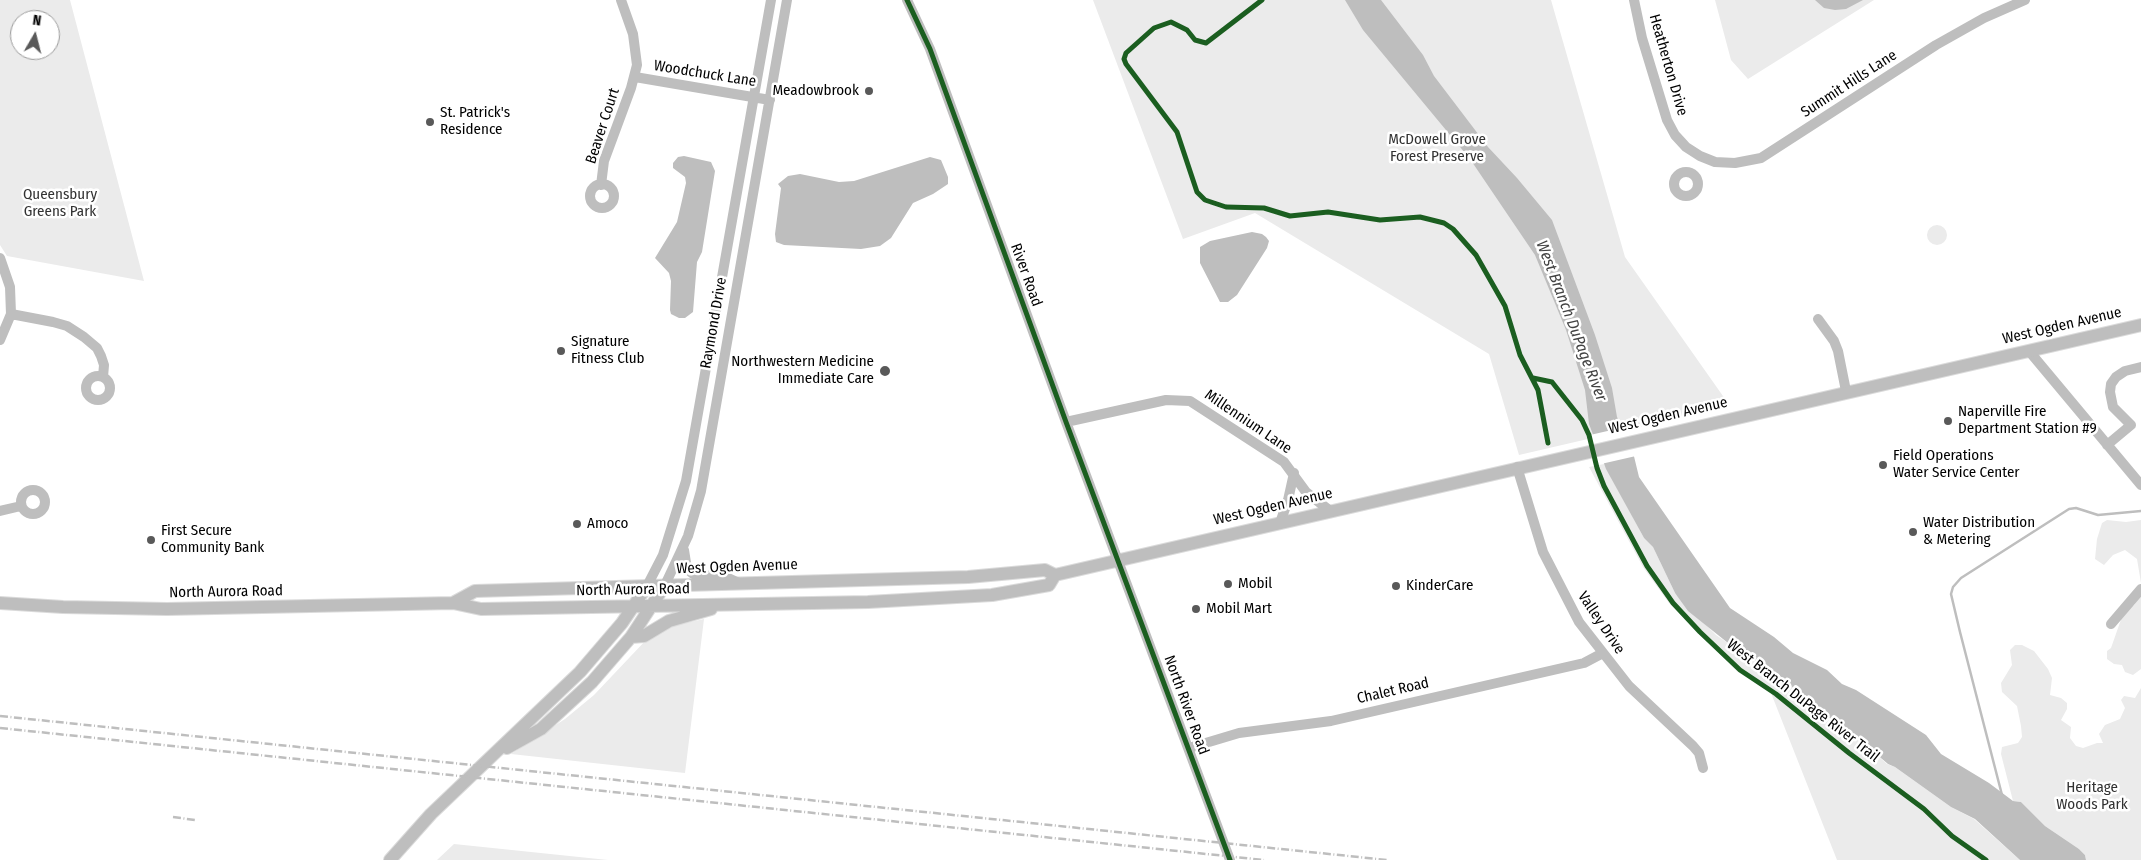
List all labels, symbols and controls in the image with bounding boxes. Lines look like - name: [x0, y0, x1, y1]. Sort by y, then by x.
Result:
- north arrow: [10, 10, 60, 60]
- text: N: [32, 12, 42, 30]
- street label: Heatherton Drive: [1645, 12, 1691, 118]
- street label: Summit Hills Lane: [1798, 46, 1900, 122]
- street label: Woodchuck Lane: [653, 57, 757, 91]
- place label: Meadowbrook: [772, 82, 859, 100]
- marker: Meadowbrook: [863, 85, 875, 97]
- street label: Beaver Court: [582, 86, 624, 166]
- place label: St. Patrick's Residence: [440, 104, 510, 139]
- marker: St. Patrick's Residence: [424, 116, 436, 128]
- park label: McDowell Grove Forest Preserve: [1388, 131, 1486, 166]
- park label: Queensbury Greens Park: [23, 186, 97, 221]
- water label: West Branch DuPage River: [1531, 238, 1611, 404]
- street label: River Road: [1006, 241, 1046, 309]
- street label: Raymond Drive: [697, 276, 731, 370]
- street label: West Ogden Avenue: [2001, 304, 2123, 348]
- place label: Signature Fitness Club: [571, 333, 645, 368]
- marker: Signature Fitness Club: [555, 345, 567, 357]
- place label: Northwestern Medicine Immediate Care: [731, 353, 874, 388]
- marker: Northwestern Medicine Immediate Care: [878, 364, 892, 378]
- street label: Millennium Lane: [1201, 386, 1295, 458]
- street label: West Ogden Avenue: [1607, 394, 1729, 438]
- place label: Naperville Fire Department Station #9: [1958, 403, 2097, 438]
- marker: Naperville Fire Department Station #9: [1942, 415, 1954, 427]
- place label: Field Operations Water Service Center: [1893, 447, 2020, 482]
- marker: Field Operations Water Service Center: [1877, 459, 1889, 471]
- street label: West Ogden Avenue: [1212, 485, 1334, 529]
- place label: Water Distribution & Metering: [1923, 514, 2035, 549]
- place label: Amoco: [587, 515, 628, 533]
- marker: Amoco: [571, 518, 583, 530]
- place label: First Secure Community Bank: [161, 522, 264, 557]
- marker: Water Distribution & Metering: [1907, 526, 1919, 538]
- marker: First Secure Community Bank: [145, 534, 157, 546]
- street label: West Ogden Avenue: [676, 556, 798, 578]
- place label: Mobil: [1238, 575, 1272, 593]
- place label: KinderCare: [1406, 577, 1473, 595]
- marker: Mobil: [1222, 578, 1234, 590]
- street label: North Aurora Road: [576, 580, 690, 600]
- marker: KinderCare: [1390, 580, 1402, 592]
- street label: North Aurora Road: [169, 582, 283, 602]
- street label: Valley Drive: [1574, 588, 1628, 658]
- place label: Mobil Mart: [1206, 600, 1272, 618]
- marker: Mobil Mart: [1190, 603, 1202, 615]
- street label: West Branch DuPage River Trail: [1723, 636, 1883, 766]
- street label: North River Road: [1160, 653, 1212, 757]
- street label: Chalet Road: [1355, 674, 1431, 708]
- park label: Heritage Woods Park: [2056, 779, 2128, 814]

